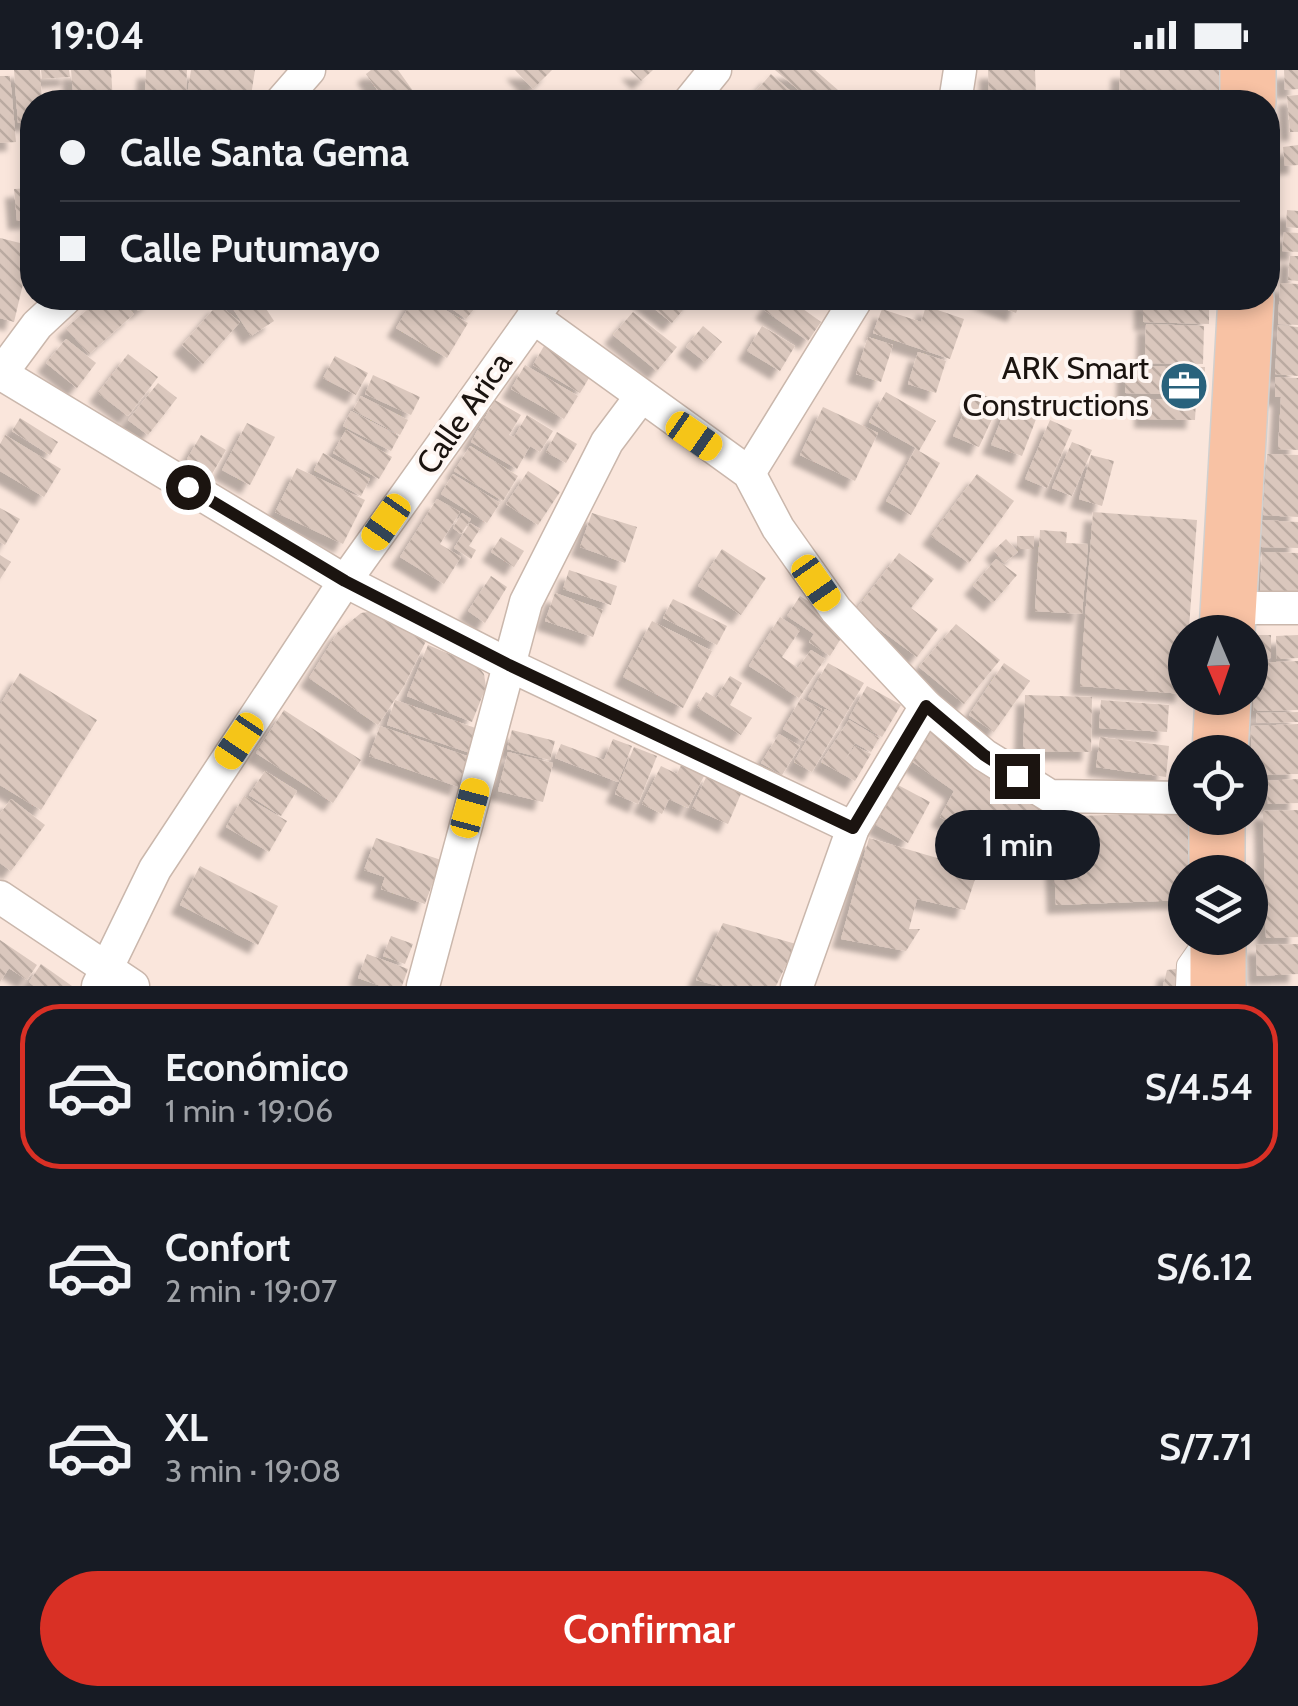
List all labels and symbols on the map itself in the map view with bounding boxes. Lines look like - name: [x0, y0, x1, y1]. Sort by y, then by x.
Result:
- street label: Calle Arica: [407, 344, 520, 481]
- place label: ARK Smart Constructions: [963, 348, 1149, 424]
- office icon: ARK Smart Constructions: [1158, 360, 1210, 412]
- car: [661, 407, 727, 465]
- route start: [166, 465, 211, 510]
- car: [357, 489, 415, 555]
- car: [787, 550, 845, 616]
- north arrow: [1168, 615, 1268, 715]
- car: [210, 708, 268, 774]
- route end: [995, 754, 1040, 799]
- car: [448, 775, 492, 841]
- callout: 1 min: [934, 811, 1100, 881]

